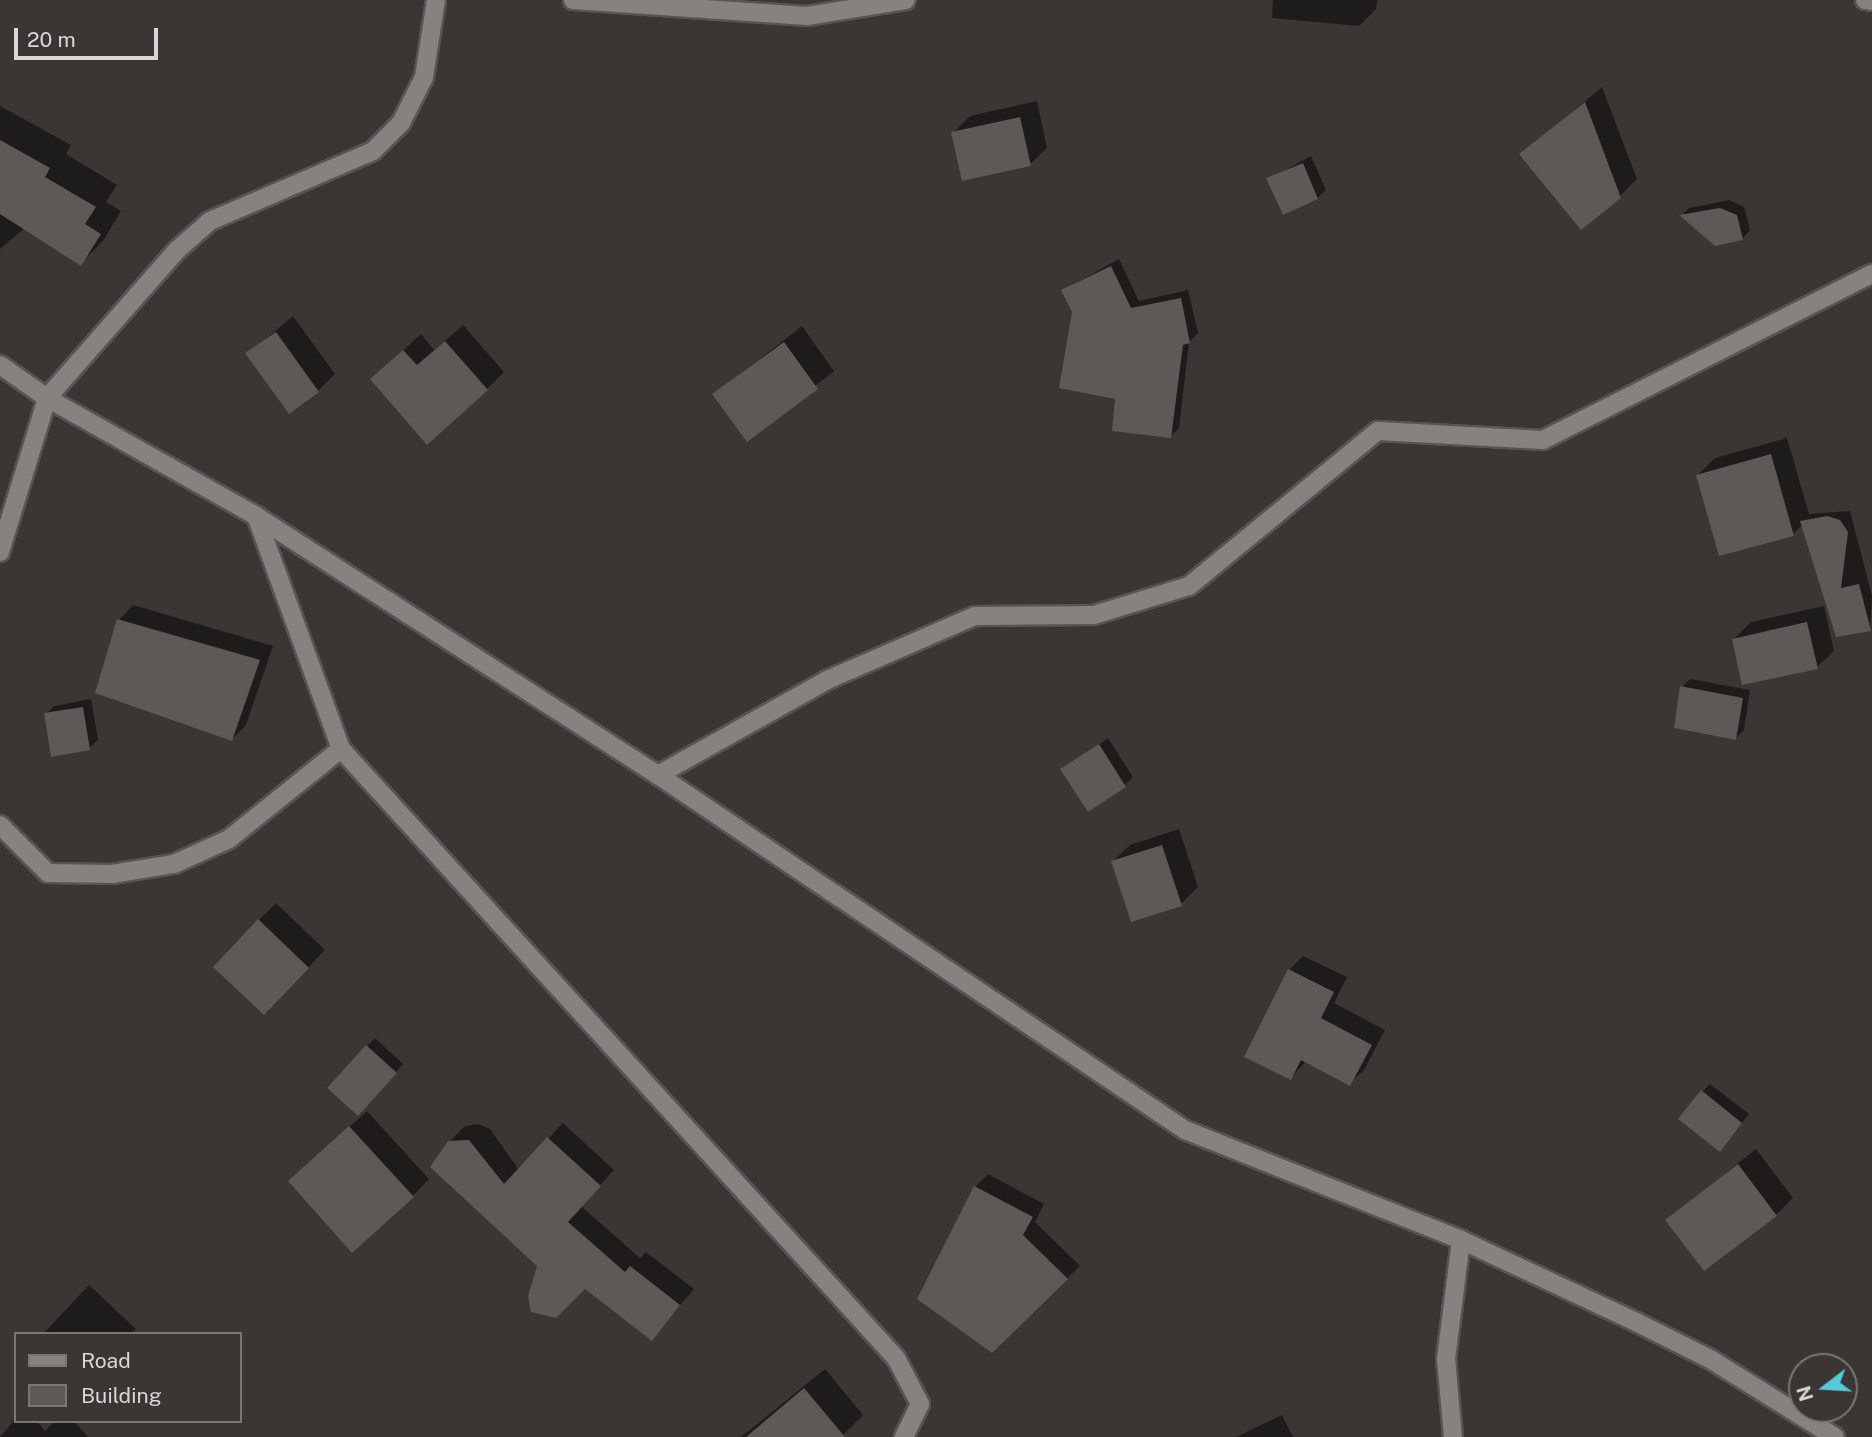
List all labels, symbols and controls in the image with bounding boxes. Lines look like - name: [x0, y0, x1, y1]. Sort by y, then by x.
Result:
- scale bar: [18, 14, 161, 58]
- text: 20 m: [27, 27, 76, 52]
- legend: [14, 1332, 242, 1423]
- text: Road: [81, 1348, 131, 1373]
- north arrow: [1788, 1353, 1858, 1423]
- text: Building: [81, 1383, 162, 1408]
- text: N: [1792, 1383, 1818, 1404]

